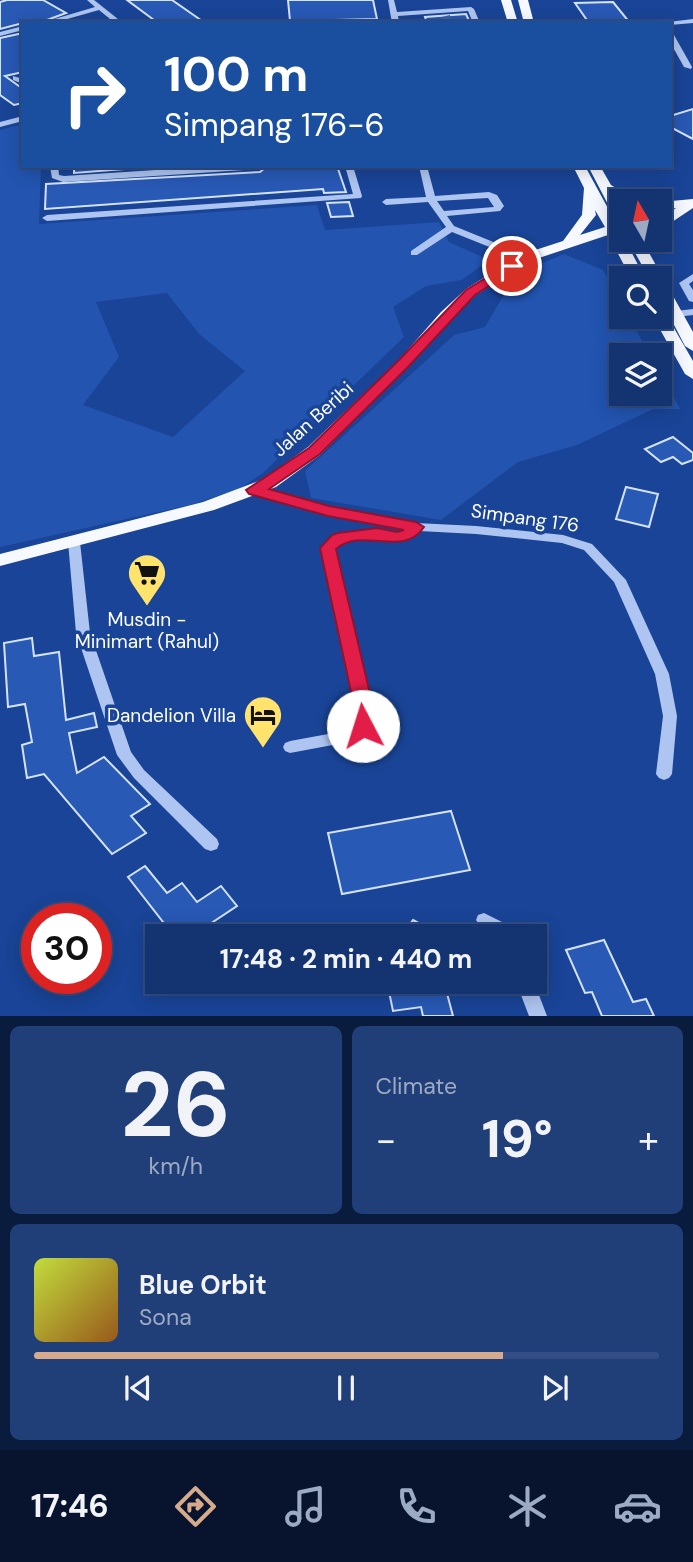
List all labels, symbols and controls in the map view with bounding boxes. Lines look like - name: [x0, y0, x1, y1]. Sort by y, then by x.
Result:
- text: 100 m: [164, 42, 308, 106]
- icon: right: [49, 49, 140, 140]
- text: Simpang 176-6: [164, 104, 385, 146]
- north arrow: [609, 189, 672, 252]
- map controls: [609, 189, 672, 406]
- pin: [482, 236, 542, 296]
- icon: arrive: [493, 247, 531, 285]
- button: search: [609, 266, 672, 329]
- button: layers: [609, 343, 672, 406]
- street label: Jalan Beribi: [267, 376, 359, 462]
- street label: Simpang 176: [469, 498, 581, 538]
- supermarket icon: Musdin - Minimart (Rahul): [126, 552, 168, 607]
- place label: Musdin - Minimart (Rahul): [75, 607, 219, 654]
- position arrow: [326, 689, 400, 763]
- hotel icon: Dandelion Villa: [242, 694, 284, 749]
- place label: Dandelion Villa: [107, 703, 236, 728]
- speed limit sign: 30: [21, 903, 112, 994]
- text: 17:48 · 2 min · 440 m: [220, 942, 472, 976]
- text: 26: [121, 1046, 231, 1164]
- text: Climate: [376, 1071, 457, 1101]
- text: 19°: [482, 1105, 553, 1173]
- text: −: [376, 1115, 396, 1165]
- text: +: [638, 1115, 659, 1165]
- text: km/h: [149, 1151, 203, 1181]
- text: Blue Orbit: [139, 1268, 267, 1302]
- text: Sona: [139, 1302, 192, 1332]
- icon: previous: [119, 1369, 157, 1407]
- icon: pause: [327, 1369, 365, 1407]
- icon: next: [536, 1369, 574, 1407]
- icon: directions: [171, 1482, 220, 1531]
- icon: music: [281, 1482, 330, 1531]
- icon: phone: [392, 1482, 441, 1531]
- icon: climate: [503, 1482, 552, 1531]
- icon: car: [613, 1482, 662, 1531]
- text: 17:46: [31, 1485, 109, 1527]

